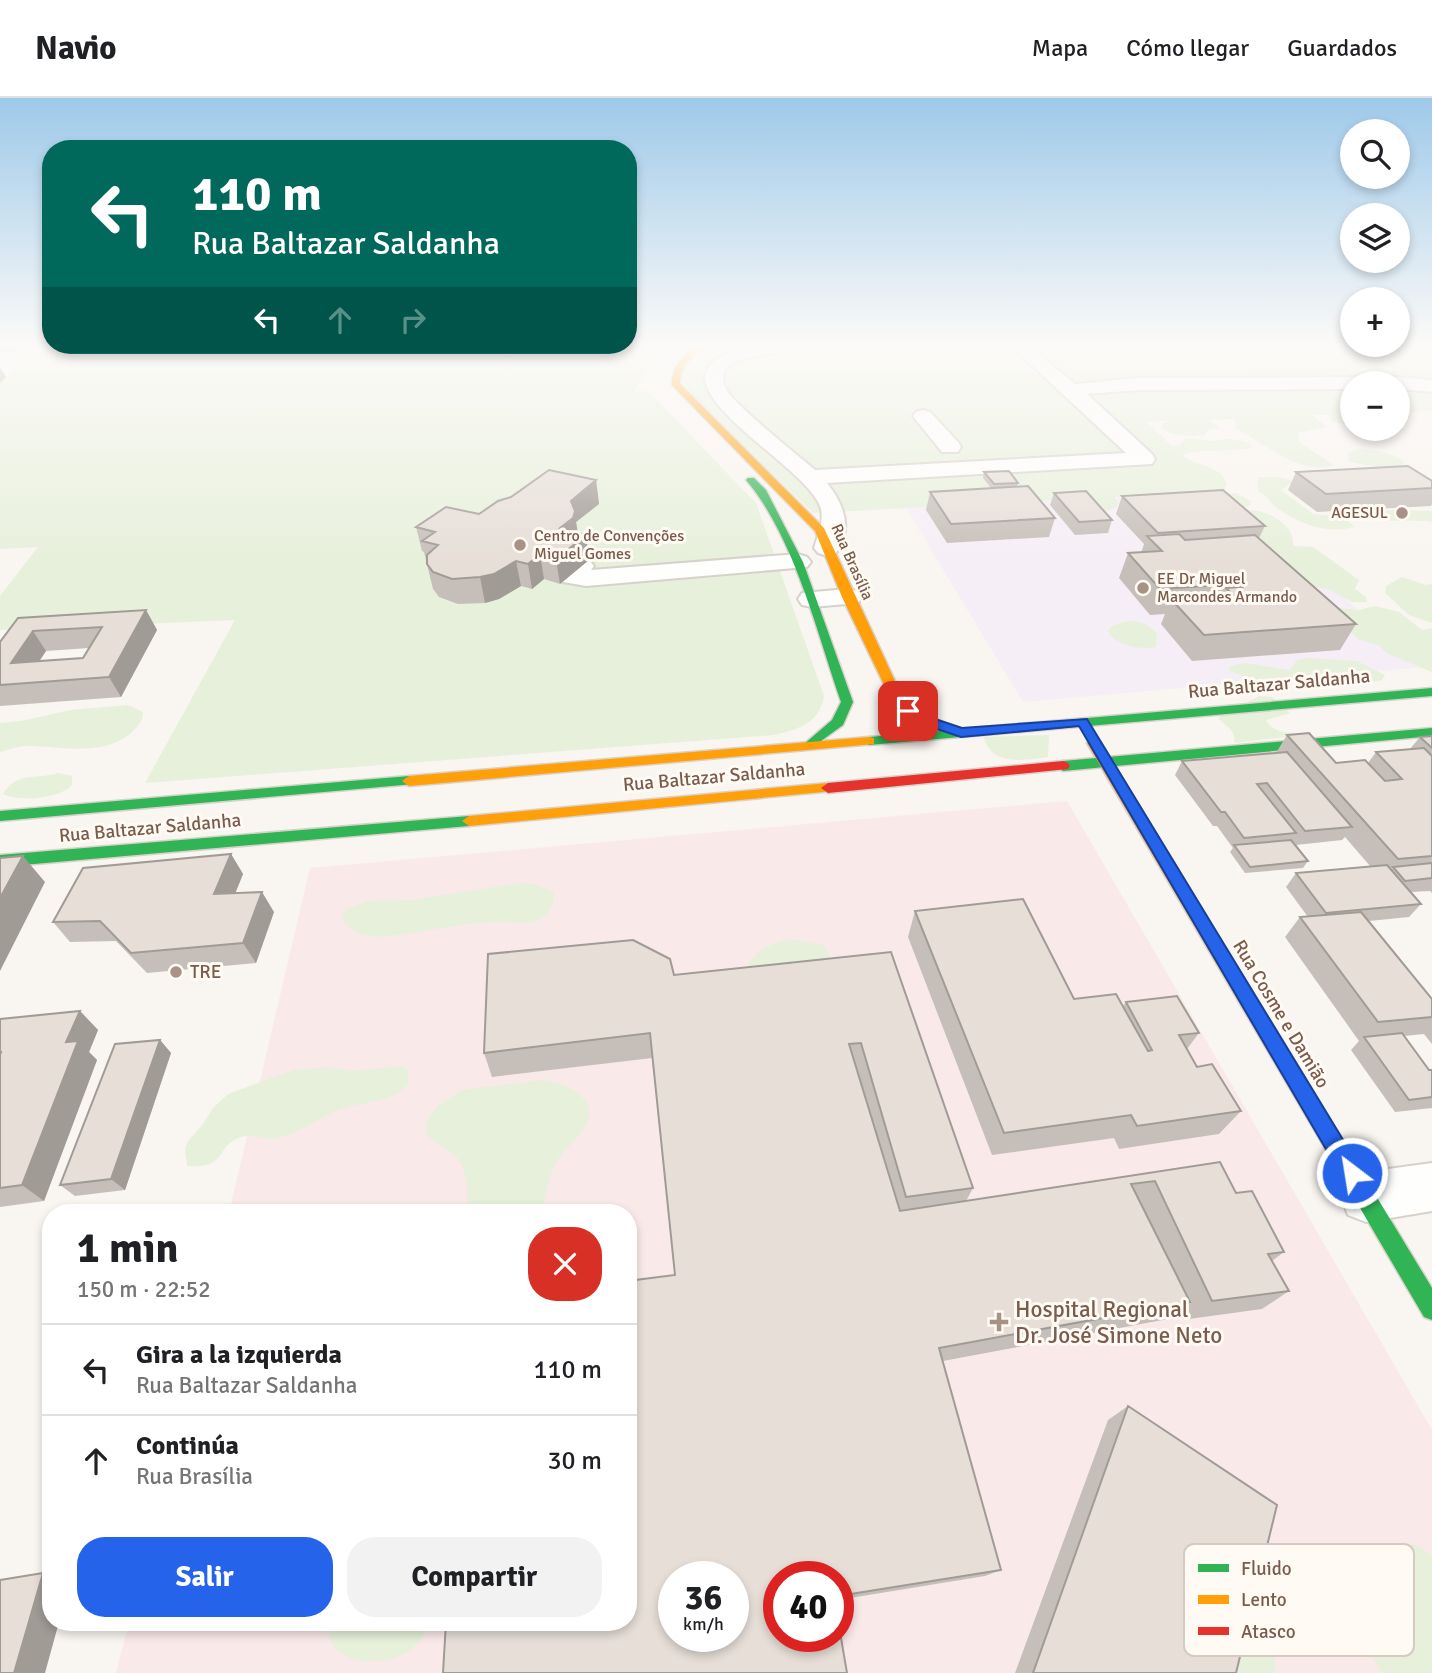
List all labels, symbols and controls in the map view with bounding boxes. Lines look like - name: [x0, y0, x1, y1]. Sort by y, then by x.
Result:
- text: Navio: [35, 28, 117, 69]
- text: Mapa: [1032, 33, 1088, 63]
- text: Cómo llegar: [1126, 33, 1249, 63]
- text: Guardados: [1287, 33, 1397, 63]
- map controls: [1340, 119, 1410, 441]
- button: search: [1340, 119, 1410, 189]
- text: 110 m: [192, 164, 322, 224]
- icon: left: [77, 168, 168, 259]
- button: layers: [1340, 203, 1410, 273]
- text: Rua Baltazar Saldanha: [192, 224, 500, 263]
- button: +: [1340, 287, 1410, 357]
- icon: left: [248, 301, 286, 339]
- icon: ahead: [321, 301, 359, 339]
- icon: right: [394, 301, 432, 339]
- button: −: [1340, 371, 1410, 441]
- place label: AGESUL: [1331, 503, 1388, 523]
- marker: AGESUL: [1394, 505, 1410, 521]
- street label: Rua Brasília: [826, 521, 878, 603]
- place label: Centro de Convenções Miguel Gomes: [534, 526, 684, 564]
- marker: Centro de Convenções Miguel Gomes: [512, 537, 528, 553]
- place label: EE Dr Miguel Marcondes Armando: [1157, 569, 1297, 607]
- marker: EE Dr Miguel Marcondes Armando: [1135, 580, 1151, 596]
- street label: Rua Baltazar Saldanha: [1187, 664, 1371, 704]
- pin: [878, 681, 938, 741]
- icon: arrive: [889, 692, 927, 730]
- street label: Rua Baltazar Saldanha: [622, 757, 806, 797]
- street label: Rua Baltazar Saldanha: [58, 808, 242, 848]
- street label: Rua Cosme e Damião: [1227, 935, 1335, 1093]
- place label: TRE: [190, 960, 222, 984]
- marker: TRE: [168, 964, 184, 980]
- position arrow: [1315, 1136, 1389, 1210]
- text: 1 min: [77, 1223, 178, 1274]
- button: close: [528, 1227, 602, 1301]
- text: 150 m · 22:52: [77, 1275, 211, 1304]
- place label: Hospital Regional Dr. José Simone Neto: [1015, 1295, 1222, 1350]
- marker: Hospital Regional Dr. José Simone Neto: [989, 1312, 1009, 1332]
- text: Gira a la izquierda: [136, 1339, 342, 1371]
- icon: left: [77, 1351, 115, 1389]
- text: 110 m: [533, 1354, 602, 1386]
- text: Rua Baltazar Saldanha: [136, 1371, 357, 1400]
- text: Continúa: [136, 1430, 239, 1462]
- icon: ahead: [77, 1442, 115, 1480]
- text: 30 m: [547, 1445, 602, 1477]
- text: Rua Brasília: [136, 1462, 253, 1491]
- button: Salir: [77, 1537, 333, 1617]
- button: Compartir: [347, 1537, 602, 1617]
- legend: [1184, 1544, 1414, 1656]
- text: Fluido: [1241, 1557, 1292, 1581]
- speed limit sign: 40: [763, 1561, 854, 1652]
- text: 36: [685, 1576, 722, 1619]
- text: Lento: [1241, 1588, 1287, 1612]
- text: km/h: [683, 1613, 724, 1635]
- text: Atasco: [1241, 1620, 1296, 1644]

